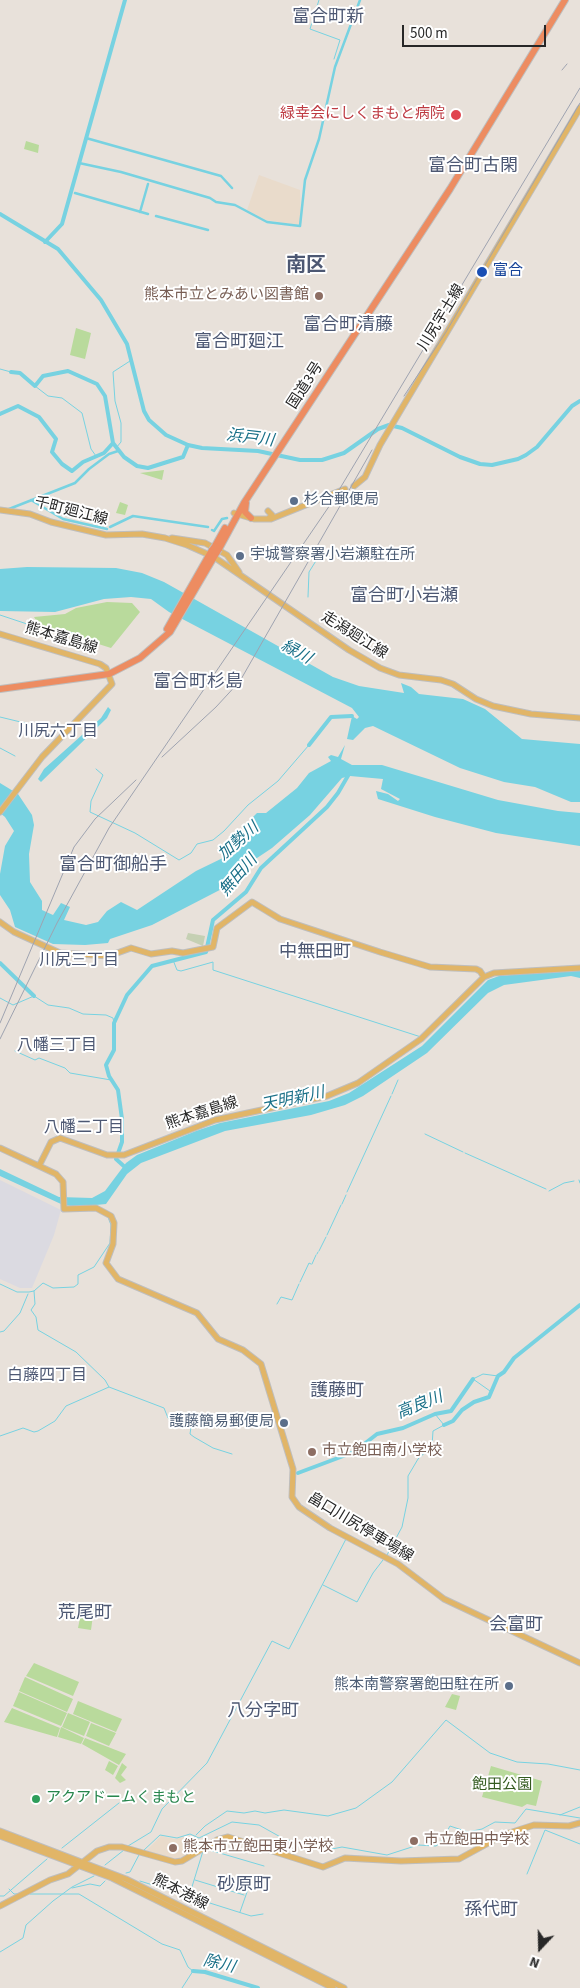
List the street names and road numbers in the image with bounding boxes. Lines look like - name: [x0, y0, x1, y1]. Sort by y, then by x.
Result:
- street label: 川尻宇土線: [415, 281, 469, 355]
- street label: 国道3号: [284, 359, 328, 413]
- street label: 千町廻江線: [32, 494, 110, 530]
- street label: 走潟廻江線: [317, 608, 391, 664]
- street label: 熊本嘉島線: [23, 619, 99, 659]
- street label: 熊本嘉島線: [164, 1094, 240, 1134]
- street label: 畠口川尻停車場線: [304, 1489, 416, 1567]
- street label: 熊本港線: [149, 1871, 211, 1915]

